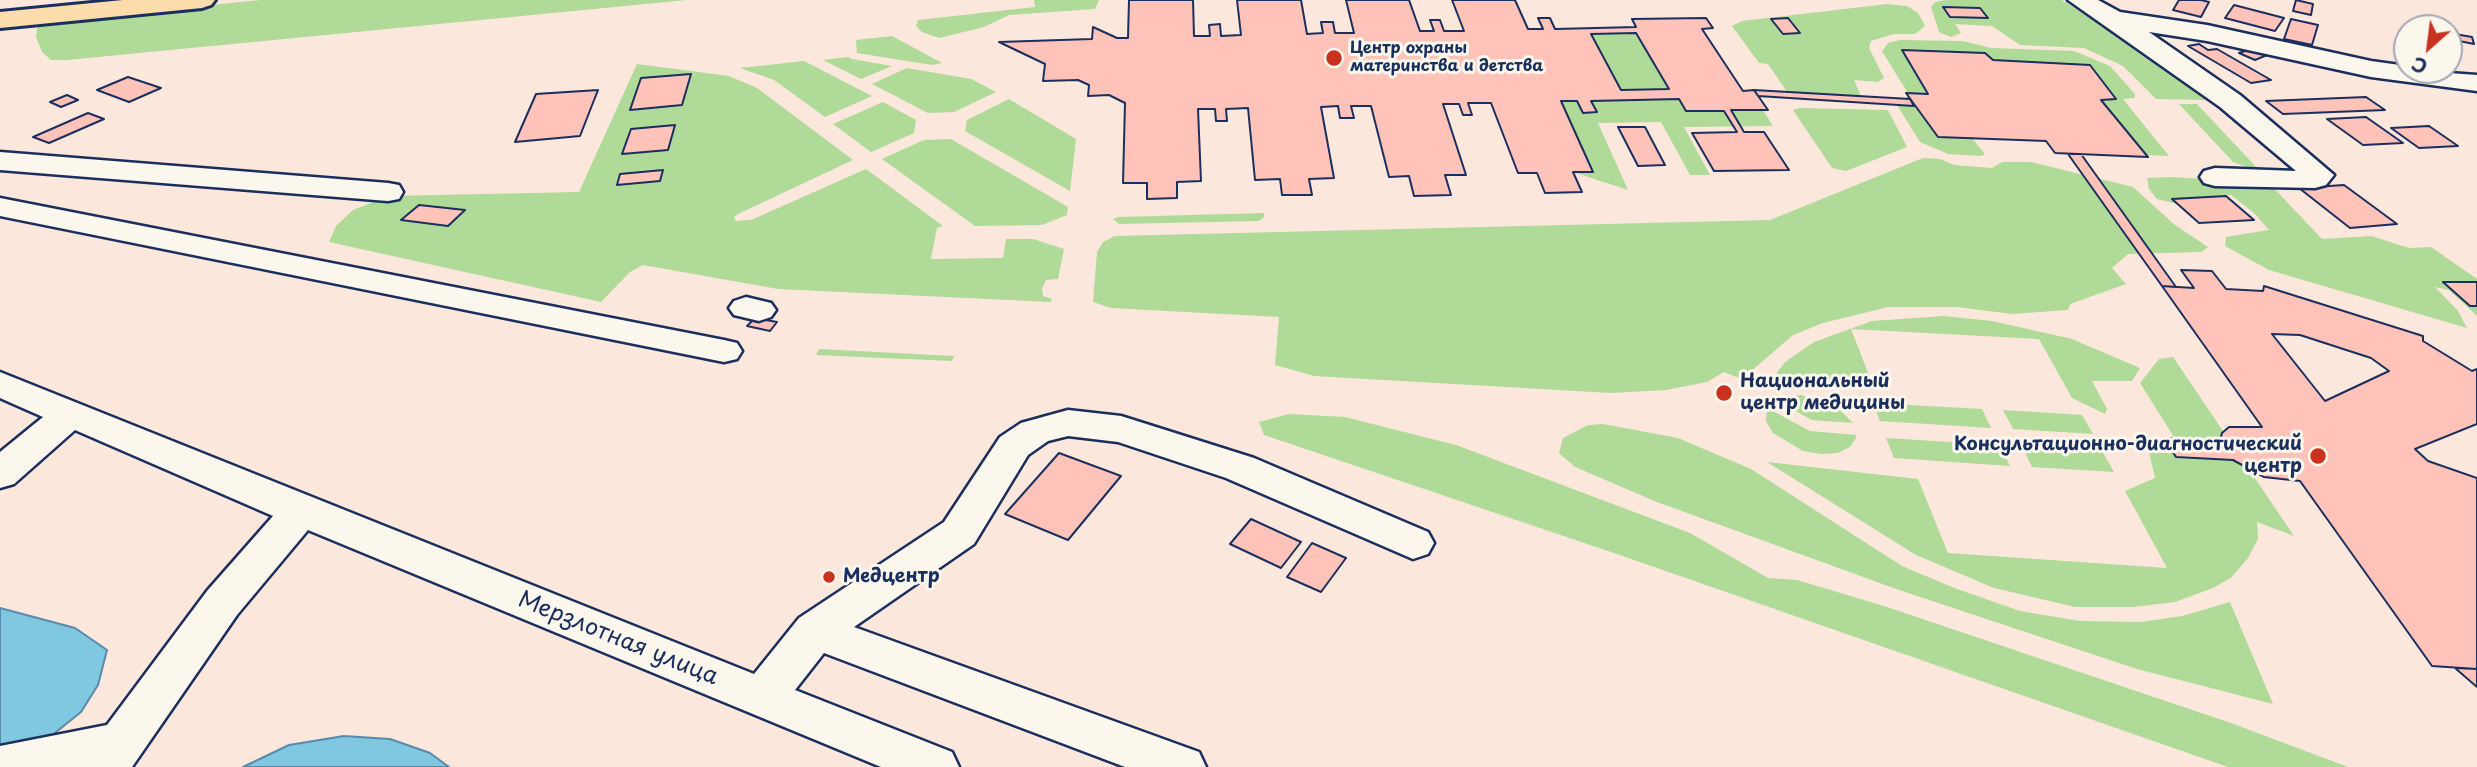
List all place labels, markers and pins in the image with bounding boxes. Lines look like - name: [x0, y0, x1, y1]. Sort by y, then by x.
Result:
- place label: Центр охраны материнства и детства: [1350, 39, 1543, 77]
- marker: Центр охраны материнства и детства: [1324, 48, 1344, 68]
- place label: Национальный центр медицины: [1740, 371, 1905, 415]
- marker: Национальный центр медицины: [1714, 383, 1734, 403]
- place label: Консультационно-диагностический центр: [1954, 434, 2302, 478]
- marker: Консультационно-диагностический центр: [2308, 446, 2328, 466]
- place label: Медцентр: [843, 566, 940, 588]
- marker: Медцентр: [821, 569, 837, 585]

